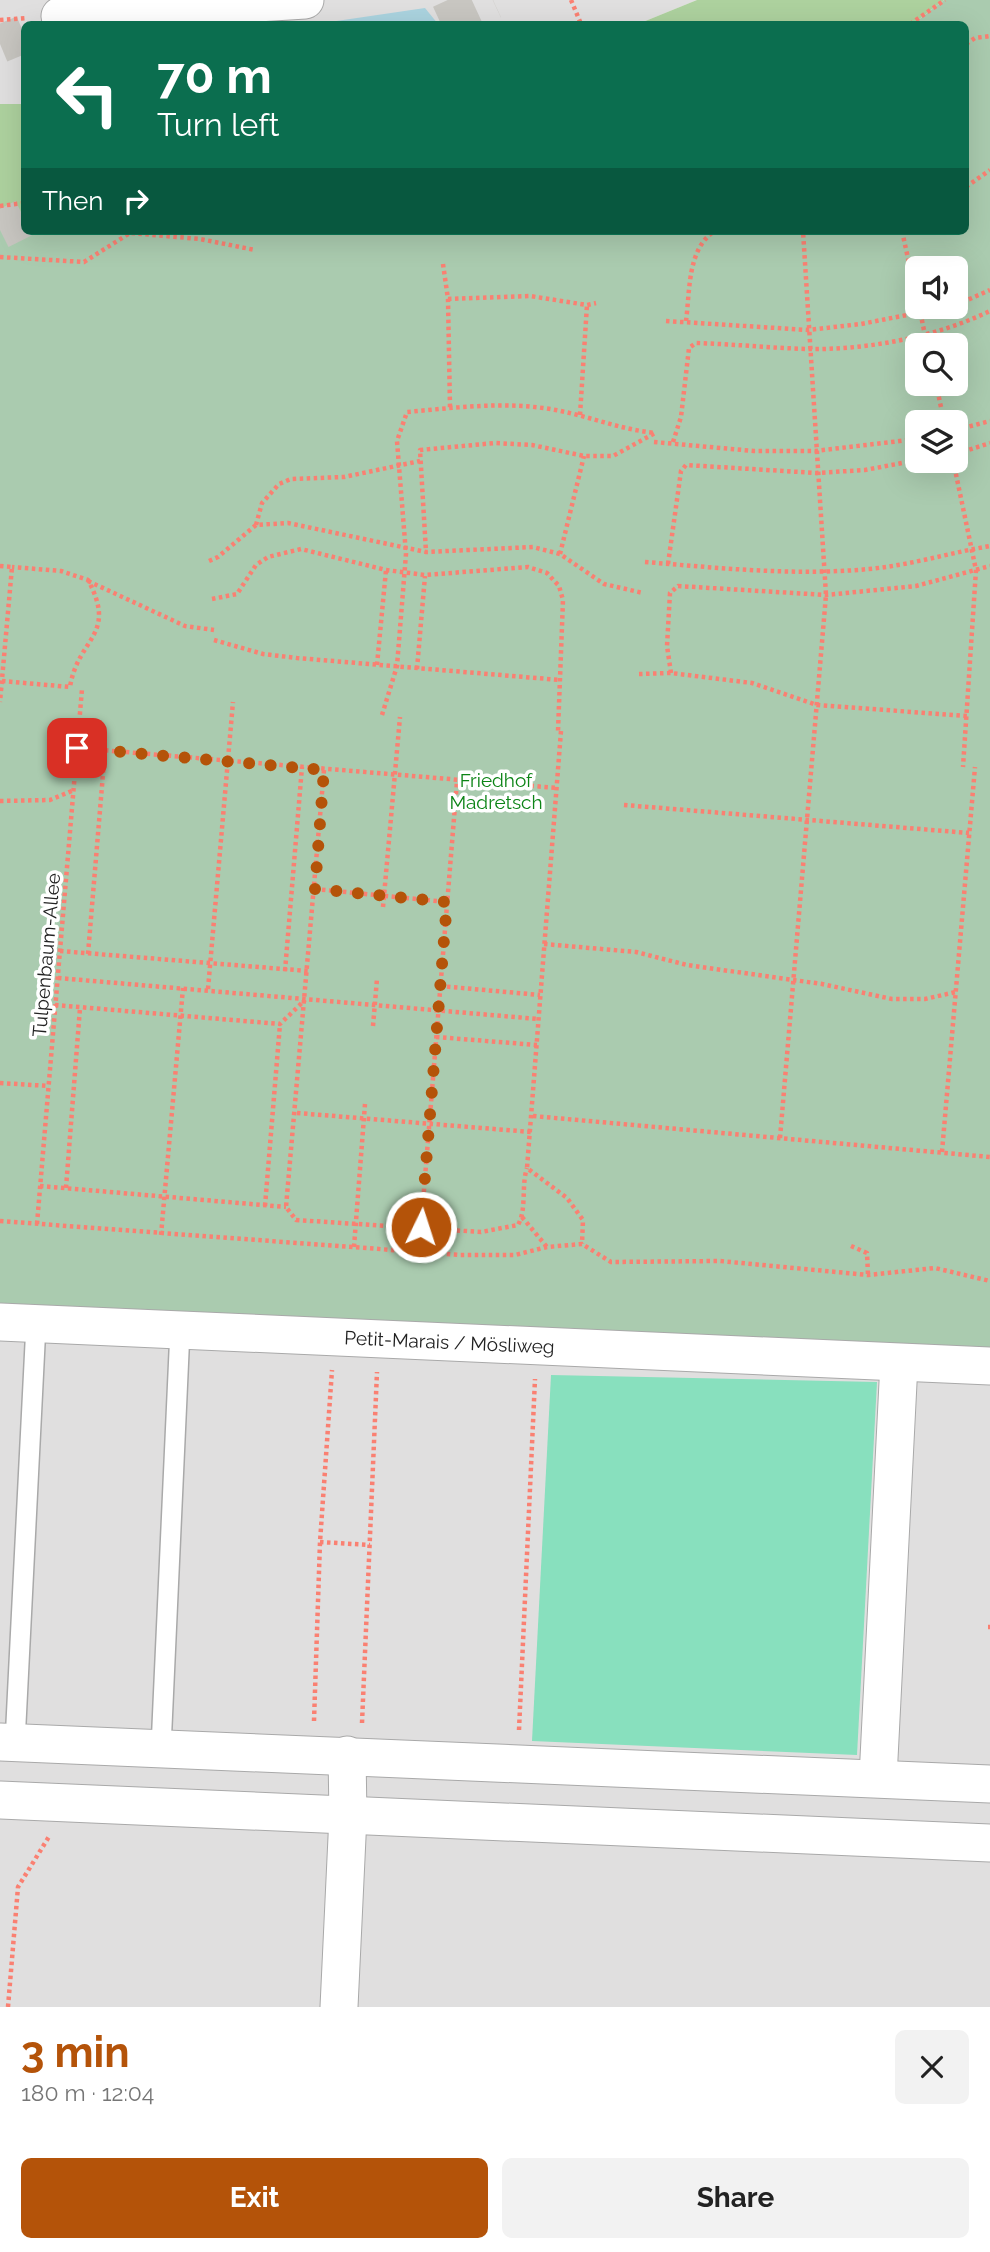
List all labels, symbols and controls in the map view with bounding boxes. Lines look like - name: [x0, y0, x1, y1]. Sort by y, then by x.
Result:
- text: 70 m: [157, 47, 272, 104]
- icon: left: [42, 49, 133, 140]
- text: Turn left: [157, 106, 279, 143]
- icon: right: [117, 182, 155, 220]
- text: Then: [42, 186, 103, 216]
- map controls: [905, 256, 968, 473]
- button: sound: [905, 256, 968, 319]
- button: search: [905, 333, 968, 396]
- button: layers: [905, 410, 968, 473]
- pin: [47, 718, 107, 778]
- icon: arrive: [58, 729, 96, 767]
- park label: Friedhof Madretsch: [449, 769, 543, 813]
- street label: Tulpenbaum-Allee: [28, 872, 64, 1038]
- position arrow: [384, 1190, 458, 1264]
- street label: Petit-Marais / Mösliweg: [344, 1326, 555, 1358]
- text: 3 min: [21, 2028, 130, 2077]
- button: close: [895, 2030, 969, 2104]
- text: 180 m · 12:04: [21, 2079, 154, 2106]
- button: Exit: [21, 2158, 488, 2238]
- button: Share: [502, 2158, 969, 2238]

